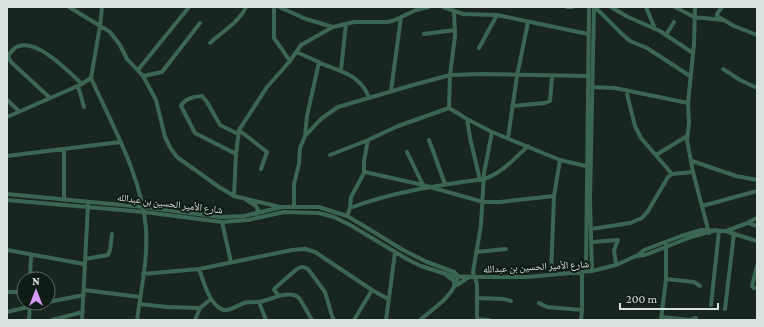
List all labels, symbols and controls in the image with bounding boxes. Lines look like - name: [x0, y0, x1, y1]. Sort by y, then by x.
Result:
- street label: شارع الأمير الحسين بن عبدالله: [116, 192, 224, 216]
- street label: شارع الأمير الحسين بن عبدالله: [483, 258, 590, 276]
- north arrow: [16, 271, 56, 311]
- text: N: [32, 275, 40, 287]
- scale bar: [620, 285, 718, 311]
- text: 200 m: [626, 292, 658, 306]

